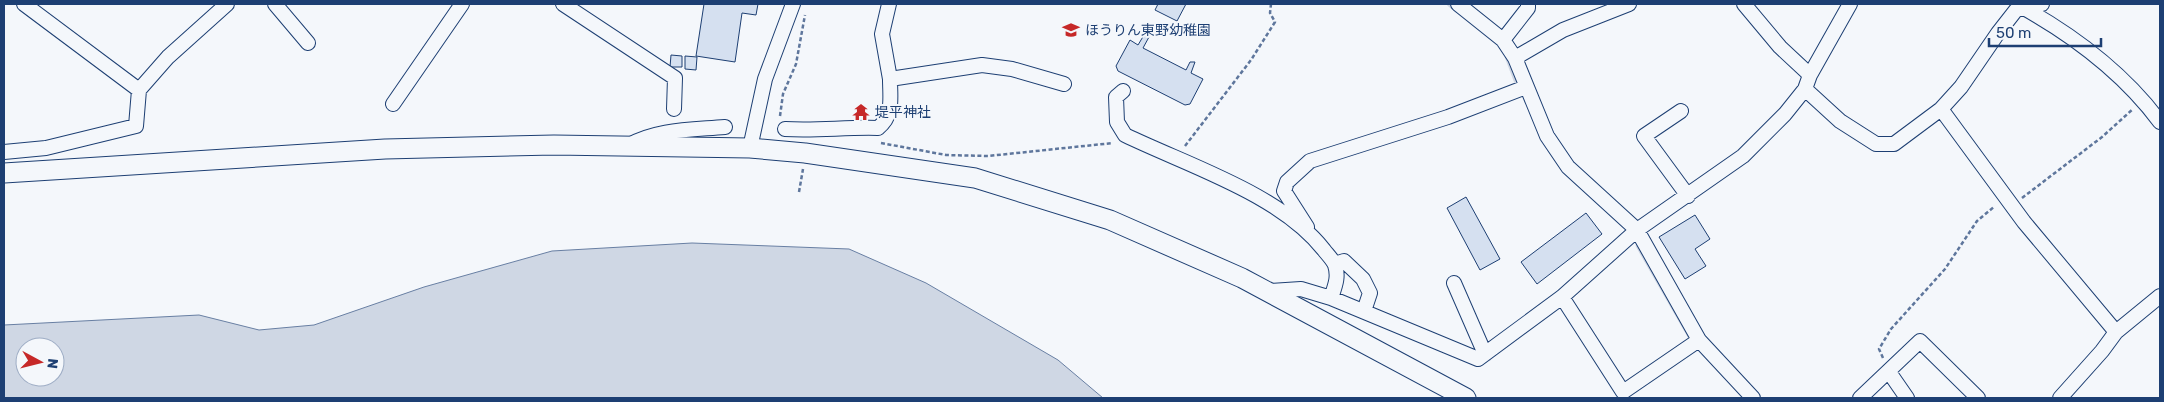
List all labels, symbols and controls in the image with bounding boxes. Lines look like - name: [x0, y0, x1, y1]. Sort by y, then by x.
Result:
- scale bar: [1989, 15, 2102, 47]
- school or university icon: ほうりん東野幼稚園: [1061, 20, 1081, 40]
- place label: ほうりん東野幼稚園: [1085, 22, 1211, 39]
- text: 50 m: [1996, 24, 2031, 42]
- temple icon: 堤平神社: [851, 102, 871, 122]
- place label: 堤平神社: [875, 104, 931, 121]
- north arrow: [15, 337, 65, 387]
- text: N: [43, 357, 61, 370]

